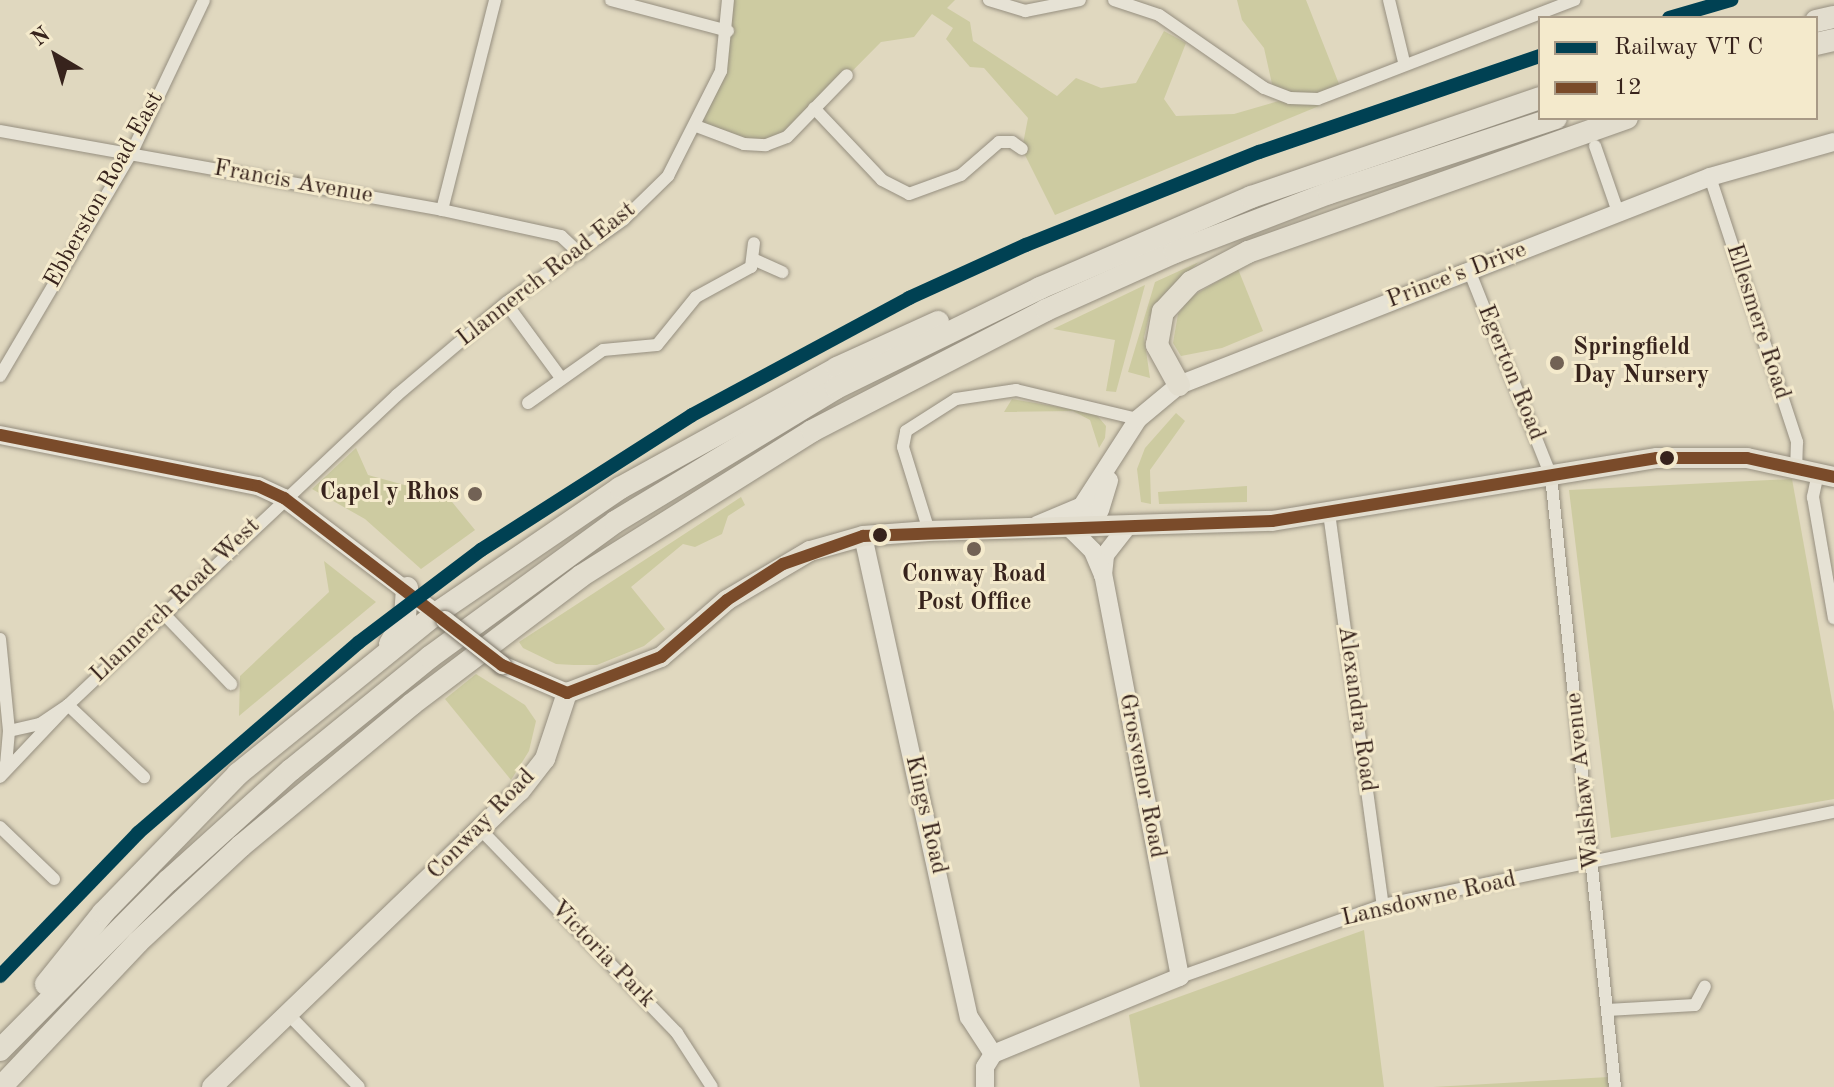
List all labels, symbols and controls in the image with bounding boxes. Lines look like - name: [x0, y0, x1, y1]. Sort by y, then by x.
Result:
- north arrow: [16, 16, 96, 96]
- legend: [1538, 16, 1818, 120]
- text: N: [28, 23, 55, 51]
- text: Railway VT C: [1614, 36, 1763, 60]
- text: 12: [1614, 76, 1642, 100]
- street label: Ebberston Road East: [39, 87, 171, 293]
- street label: Francis Avenue: [211, 155, 375, 211]
- street label: Llannerch Road East: [452, 196, 642, 354]
- street label: Prince's Drive: [1383, 236, 1531, 316]
- street label: Ellesmere Road: [1718, 240, 1796, 404]
- street label: Egerton Road: [1470, 301, 1550, 445]
- place label: Springfield Day Nursery: [1573, 335, 1709, 391]
- marker: Springfield Day Nursery: [1548, 354, 1566, 372]
- unlabelled marker: [1659, 450, 1675, 466]
- place label: Capel y Rhos: [320, 480, 459, 508]
- marker: Capel y Rhos: [466, 485, 484, 503]
- street label: Llannerch Road West: [85, 513, 267, 689]
- unlabelled marker: [872, 527, 888, 543]
- marker: Conway Road Post Office: [965, 540, 983, 558]
- place label: Conway Road Post Office: [902, 562, 1046, 618]
- street label: Alexandra Road: [1330, 624, 1382, 794]
- street label: Grosvenor Road: [1111, 691, 1171, 861]
- street label: Walshaw Avenue: [1560, 691, 1608, 871]
- street label: Kings Road: [897, 753, 953, 877]
- street label: Conway Road: [422, 763, 542, 887]
- street label: Lansdowne Road: [1339, 866, 1519, 934]
- street label: Victoria Park: [543, 895, 661, 1015]

